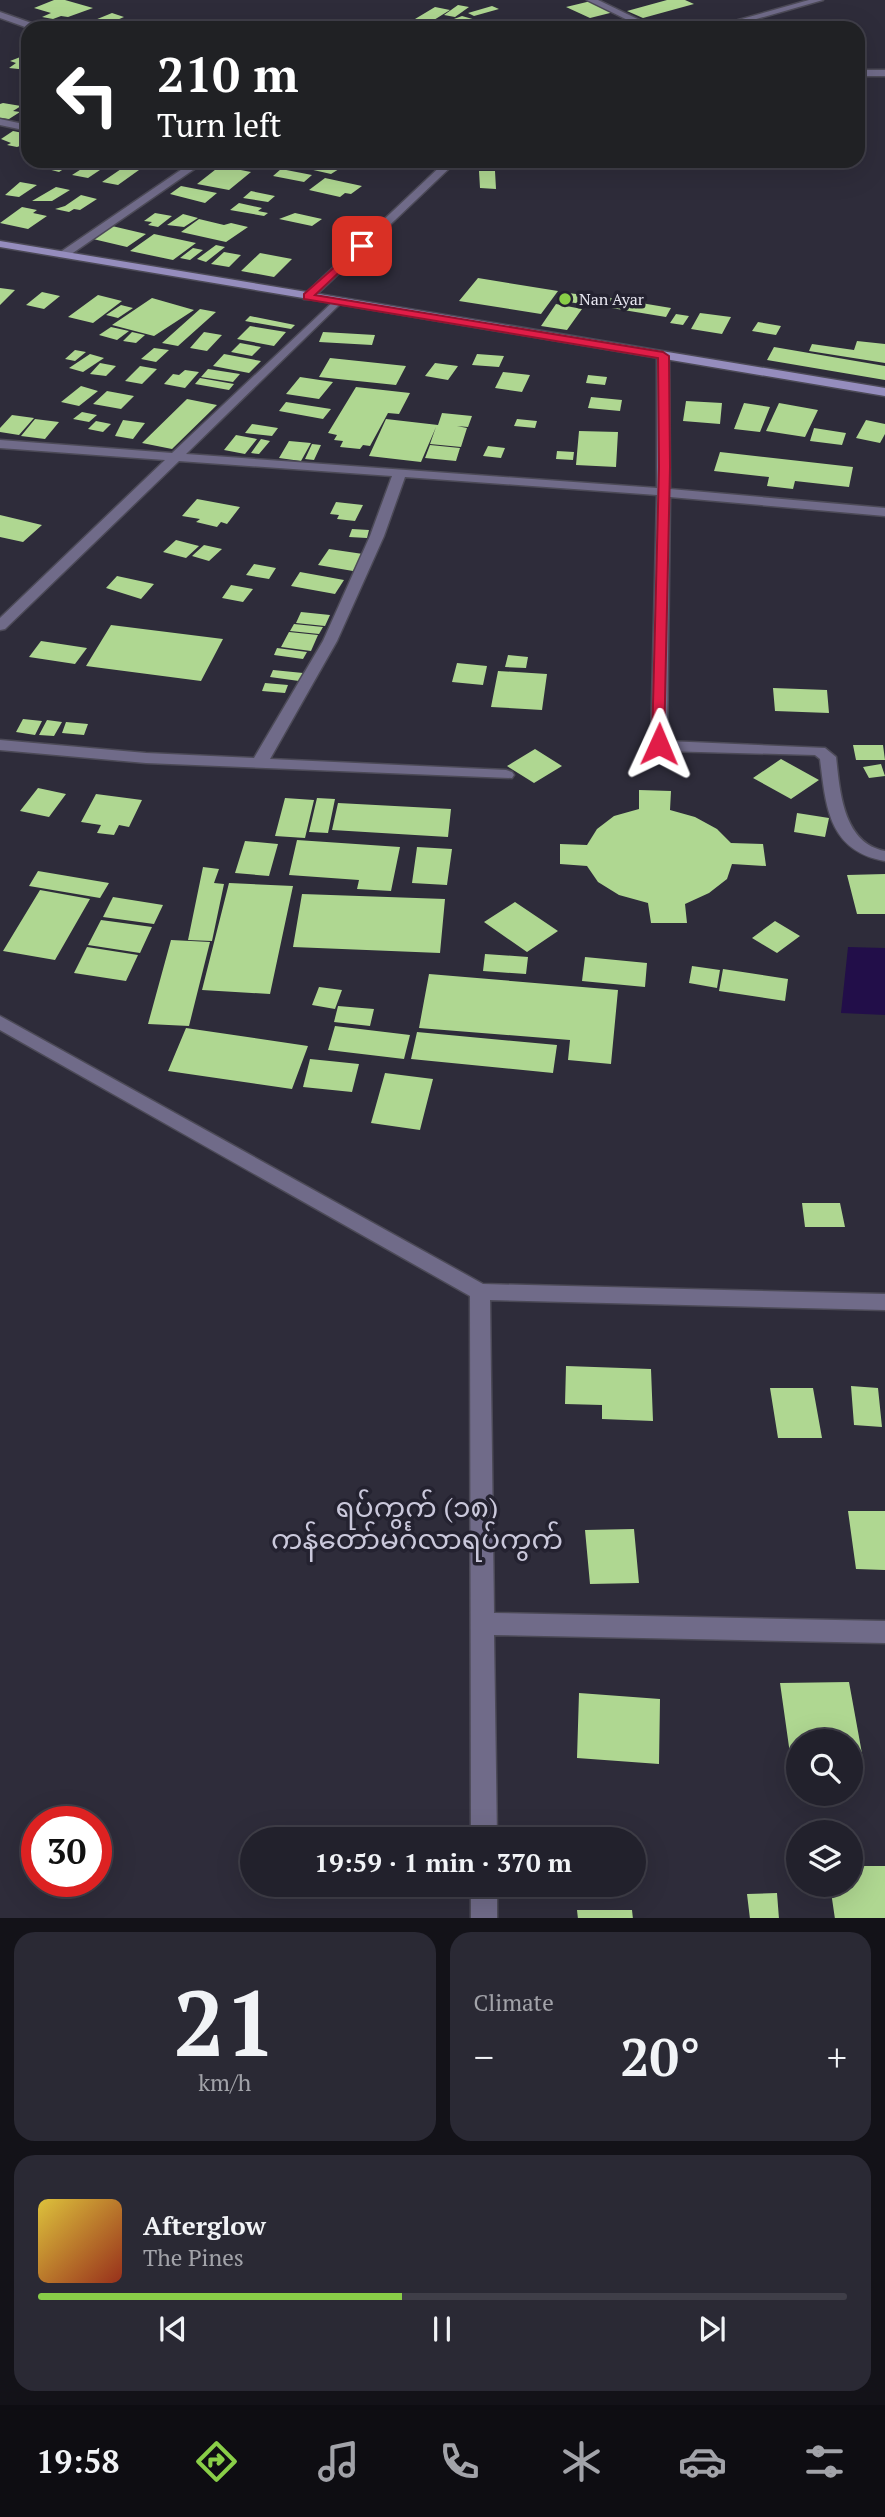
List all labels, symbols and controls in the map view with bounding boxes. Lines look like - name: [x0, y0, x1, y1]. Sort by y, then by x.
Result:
- text: 210 m: [157, 41, 299, 106]
- icon: left: [42, 49, 133, 140]
- text: Turn left: [157, 104, 281, 146]
- pin: [332, 216, 392, 276]
- icon: arrive: [343, 227, 381, 265]
- place label: Nan Ayar: [579, 288, 645, 310]
- marker: Nan Ayar: [557, 291, 573, 307]
- position arrow: [622, 707, 696, 781]
- district label: ရပ်ကွက် (၁၈) ကန်တော်မင်္ဂလာရပ်ကွက်: [271, 1488, 563, 1562]
- map controls: [786, 1729, 863, 1897]
- button: search: [786, 1729, 863, 1806]
- speed limit sign: 30: [21, 1806, 112, 1897]
- button: layers: [786, 1820, 863, 1897]
- text: 19:59 · 1 min · 370 m: [314, 1845, 572, 1879]
- text: 21: [173, 1961, 276, 2082]
- text: Climate: [474, 1987, 554, 2018]
- text: 20°: [620, 2022, 700, 2091]
- text: −: [474, 2032, 494, 2082]
- text: +: [827, 2032, 847, 2082]
- text: km/h: [198, 2067, 251, 2098]
- text: Afterglow: [143, 2208, 266, 2242]
- text: The Pines: [143, 2242, 244, 2273]
- icon: previous: [154, 2310, 192, 2348]
- icon: pause: [423, 2310, 461, 2348]
- icon: next: [693, 2310, 731, 2348]
- icon: directions: [192, 2437, 241, 2486]
- icon: music: [314, 2437, 363, 2486]
- icon: phone: [435, 2437, 484, 2486]
- icon: climate: [557, 2437, 606, 2486]
- icon: car: [678, 2437, 727, 2486]
- icon: filters: [800, 2437, 849, 2486]
- text: 19:58: [36, 2440, 120, 2482]

